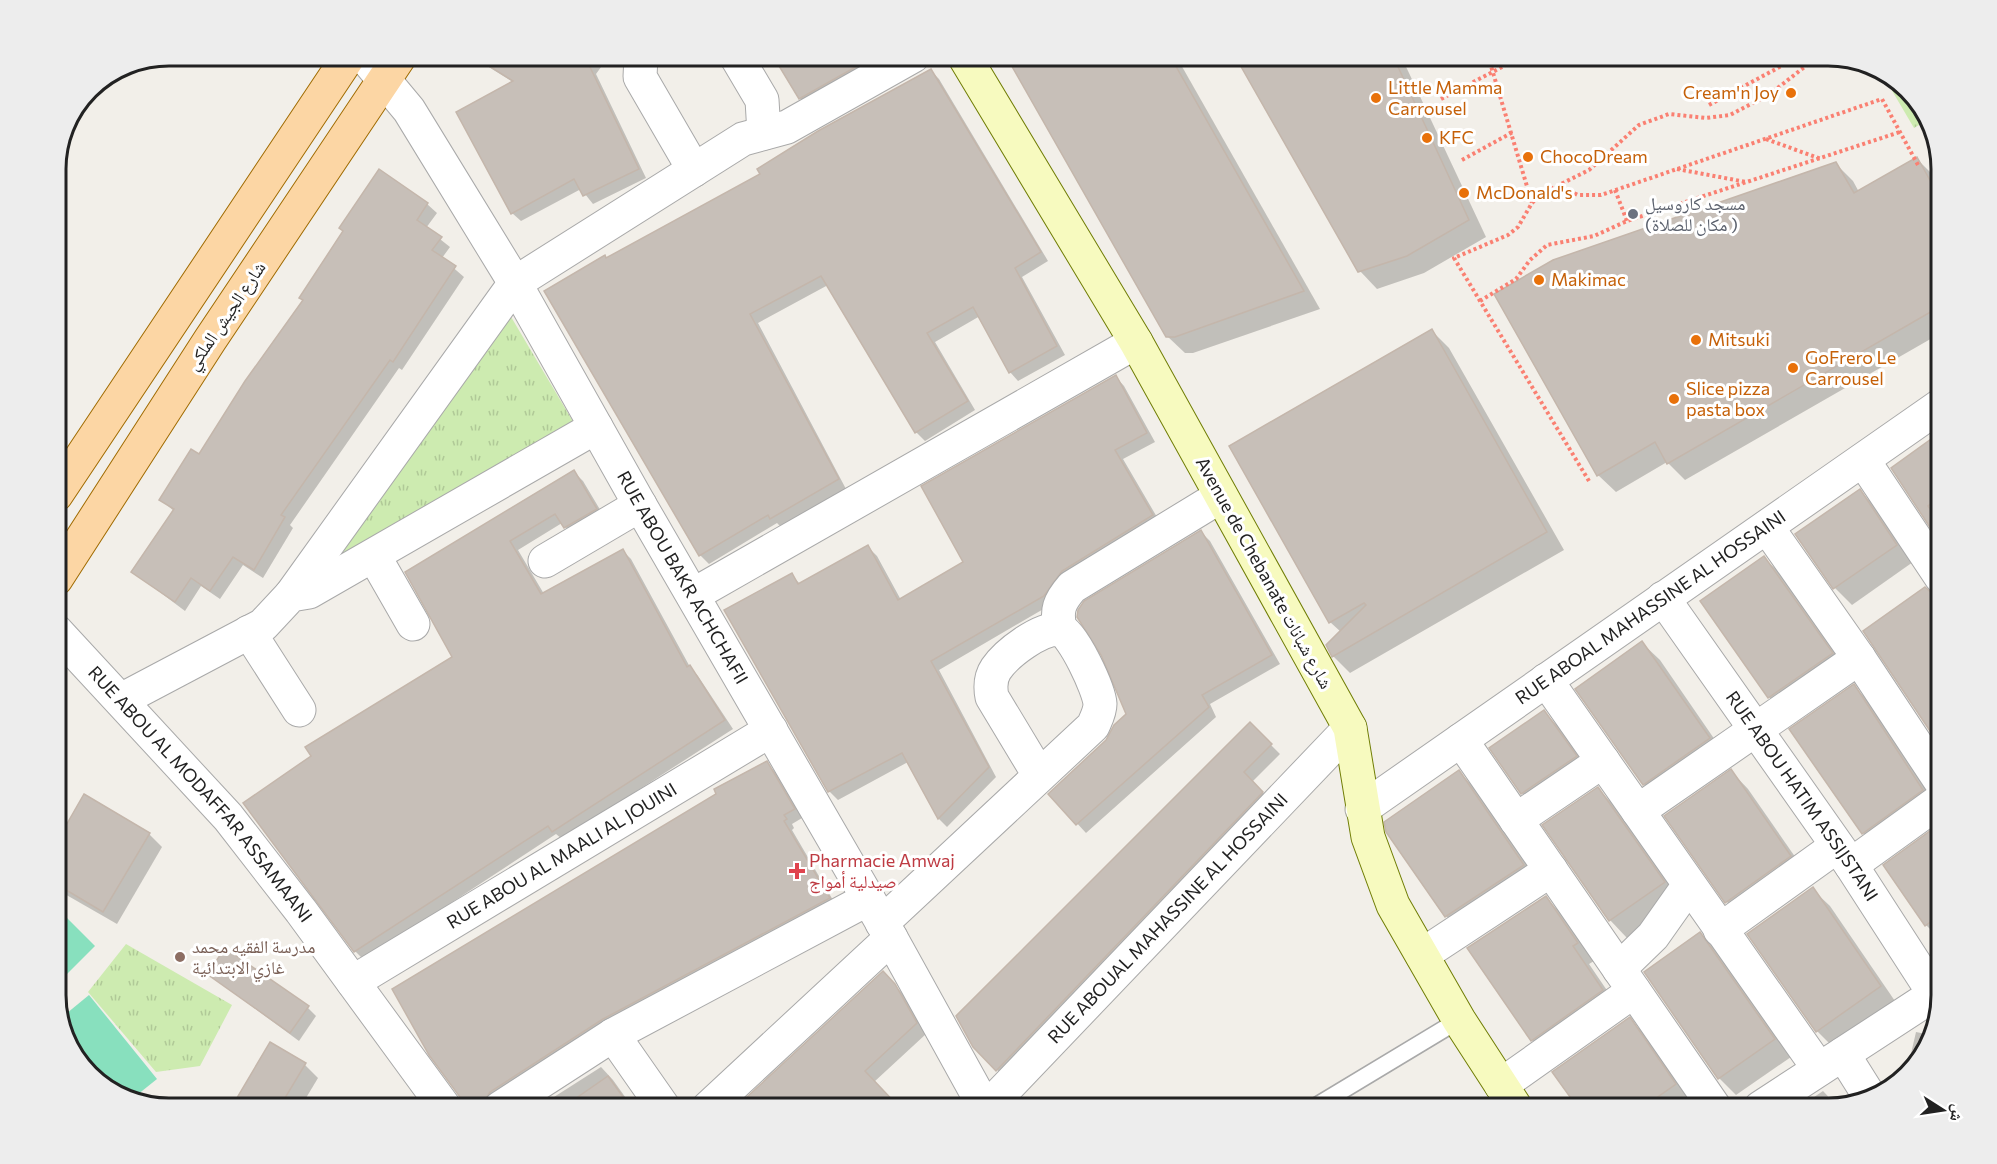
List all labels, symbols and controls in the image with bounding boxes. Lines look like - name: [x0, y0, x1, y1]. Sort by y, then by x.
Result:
- place label: Little Mamma Carrousel: [1388, 76, 1503, 119]
- place label: Cream'n Joy: [1683, 81, 1779, 103]
- marker: Cream'n Joy: [1784, 86, 1798, 100]
- marker: Little Mamma Carrousel: [1369, 91, 1383, 105]
- place label: KFC: [1439, 126, 1474, 148]
- marker: KFC: [1420, 131, 1434, 145]
- place label: ChocoDream: [1540, 145, 1648, 167]
- marker: ChocoDream: [1521, 150, 1535, 164]
- place label: McDonald's: [1476, 181, 1573, 203]
- marker: McDonald's: [1457, 186, 1471, 200]
- place label: مسجد كاروسيل (مكان للصلاة ): [1645, 192, 1745, 236]
- marker: مسجد كاروسيل (مكان للصلاة ): [1626, 207, 1640, 221]
- street label: شارع الجيش الملكي: [181, 257, 273, 377]
- place label: Makimac: [1551, 268, 1626, 290]
- marker: Makimac: [1532, 273, 1546, 287]
- place label: Mitsuki: [1708, 328, 1770, 350]
- marker: Mitsuki: [1689, 333, 1703, 347]
- place label: GoFrero Le Carrousel: [1805, 346, 1896, 389]
- marker: GoFrero Le Carrousel: [1786, 361, 1800, 375]
- place label: Slice pizza pasta box: [1686, 377, 1770, 420]
- marker: Slice pizza pasta box: [1667, 392, 1681, 406]
- street label: Avenue de Chebanate شارع شبانات: [1191, 453, 1338, 693]
- street label: RUE ABOU BAKR ACHCHAFII: [613, 467, 753, 688]
- street label: RUE ABOAL MAHASSINE AL HOSSAINI: [1511, 505, 1789, 709]
- street label: RUE ABOU AL MODAFFAR ASSAMAANI: [84, 661, 318, 926]
- street label: RUE ABOU HATIM ASSIJSTANI: [1722, 686, 1883, 905]
- street label: RUE ABOU AL MAALI AL JOUINI: [443, 777, 680, 933]
- street label: RUE ABOUAL MAHASSINE AL HOSSAINI: [1043, 788, 1292, 1048]
- place label: Pharmacie Amwaj صيدلية أمواج: [809, 849, 955, 894]
- marker: Pharmacie Amwaj صيدلية أمواج: [790, 864, 804, 878]
- place label: مدرسة الفقيه محمد غازي الابتدائية: [192, 935, 315, 983]
- marker: مدرسة الفقيه محمد غازي الابتدائية: [173, 950, 187, 964]
- north arrow: [1913, 1080, 1973, 1140]
- text: ش: [1946, 1103, 1969, 1124]

